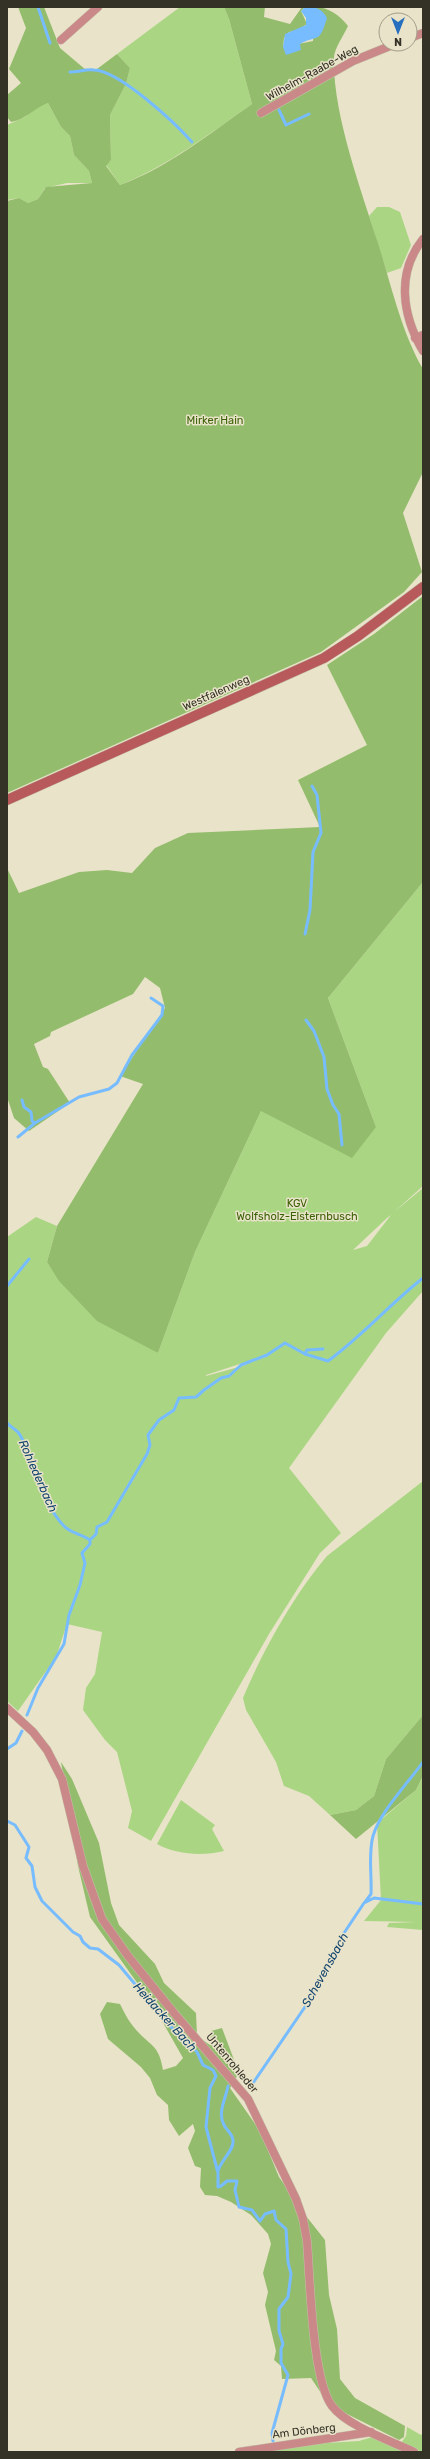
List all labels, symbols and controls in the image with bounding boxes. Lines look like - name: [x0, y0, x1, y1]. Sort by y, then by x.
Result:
- north arrow: [378, 12, 418, 52]
- text: N: [394, 35, 402, 48]
- street label: Wilhelm-Raabe-Weg: [264, 42, 360, 104]
- park label: Mirker Hain: [186, 414, 244, 427]
- street label: Westfalenweg: [181, 672, 251, 714]
- park label: KGV Wolfsholz-Elsternbusch: [236, 1197, 358, 1223]
- water label: Rohlederbach: [16, 1437, 60, 1515]
- water label: Schevensbach: [299, 1931, 351, 2009]
- water label: Heidacker Bach: [130, 1980, 200, 2054]
- street label: Untenrohleder: [203, 2030, 261, 2096]
- street label: Am Dönberg: [272, 2421, 336, 2441]

